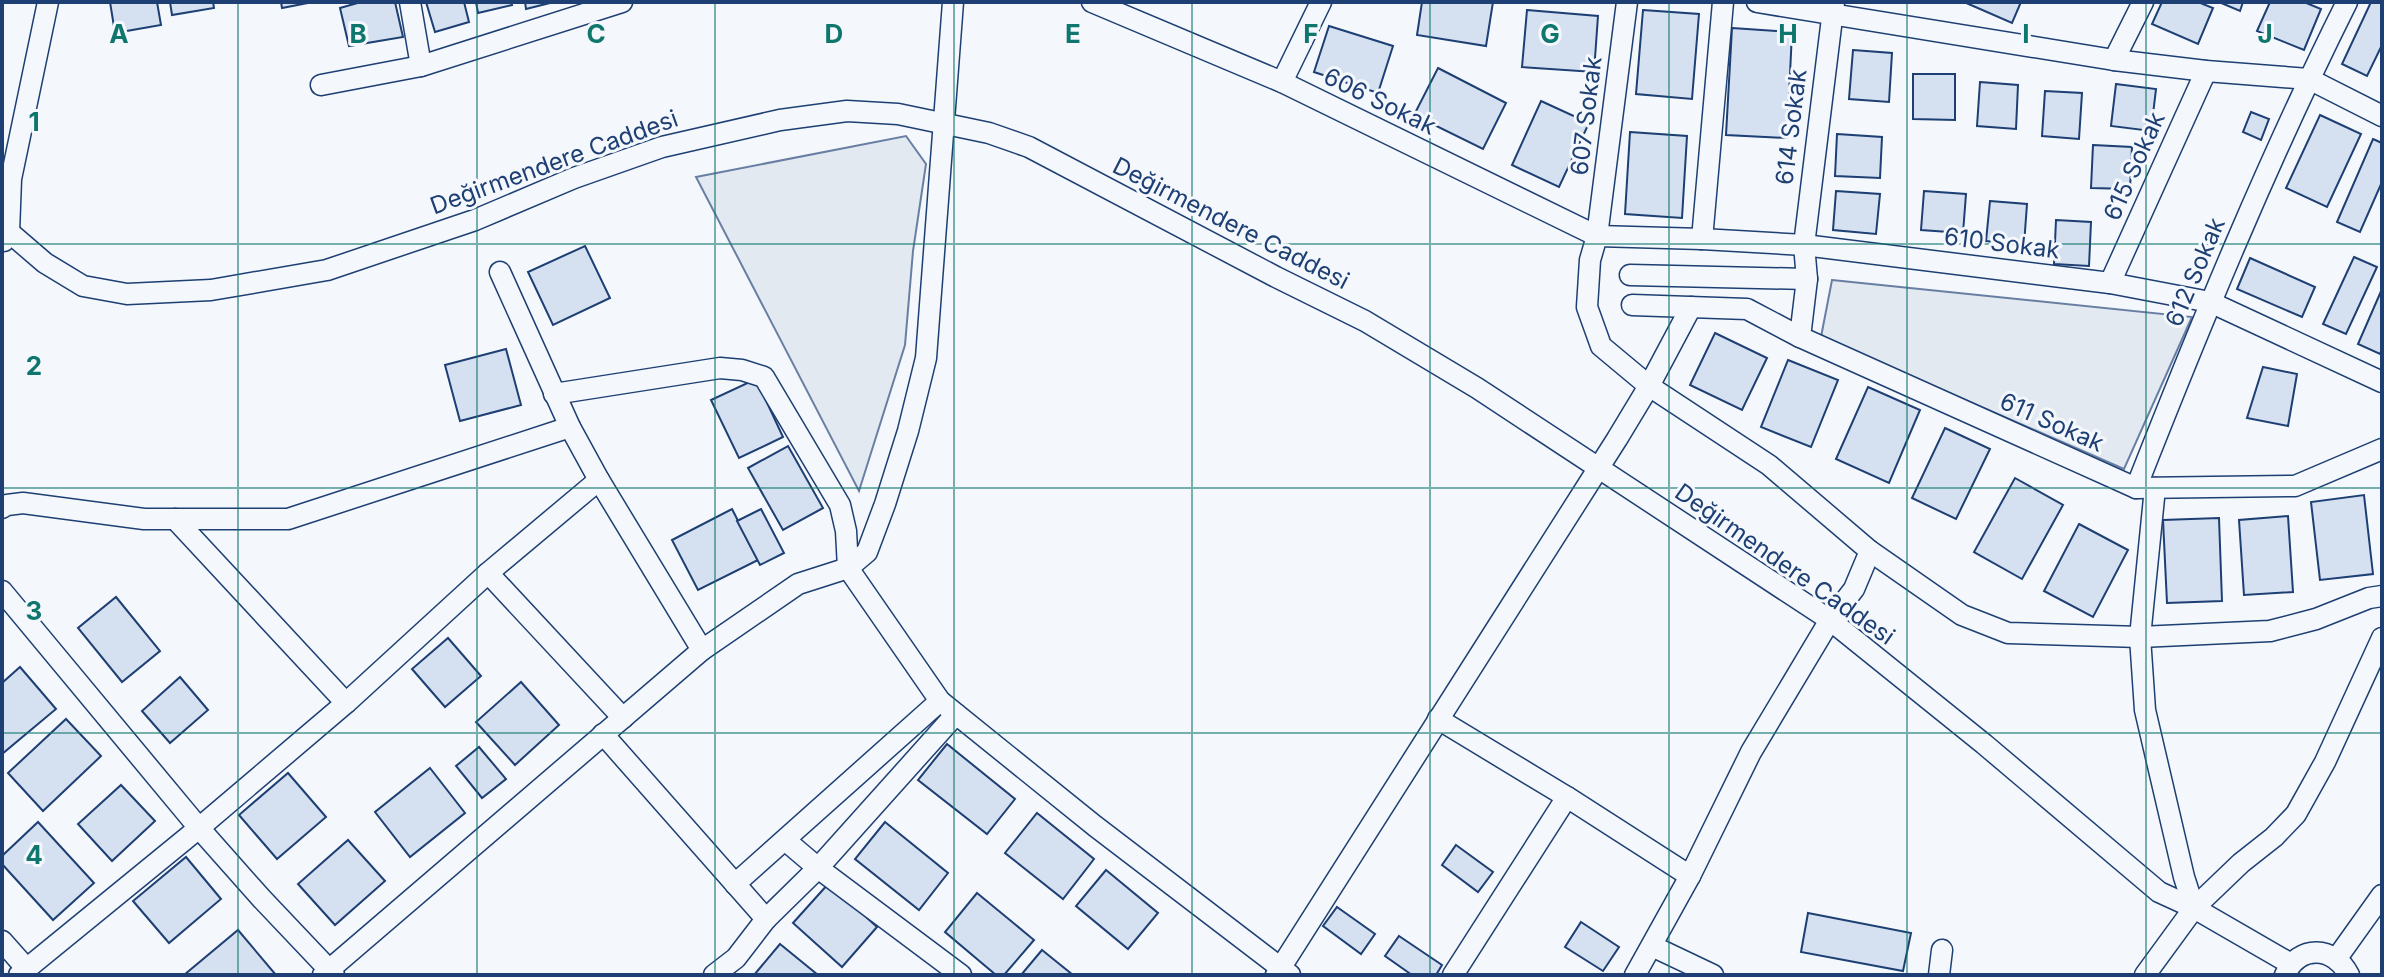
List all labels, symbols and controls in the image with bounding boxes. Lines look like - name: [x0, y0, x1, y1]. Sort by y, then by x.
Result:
- text: A: [109, 18, 129, 49]
- text: B: [349, 18, 367, 49]
- text: C: [586, 18, 606, 49]
- text: D: [825, 18, 843, 49]
- text: E: [1065, 18, 1081, 49]
- text: F: [1303, 18, 1319, 49]
- text: G: [1540, 18, 1560, 49]
- text: H: [1778, 18, 1798, 49]
- text: I: [2022, 18, 2030, 49]
- text: J: [2257, 18, 2273, 49]
- street label: 607 Sokak: [1564, 55, 1608, 177]
- street label: 606 Sokak: [1319, 61, 1441, 141]
- street label: 614 Sokak: [1770, 67, 1812, 187]
- street label: Değirmendere Caddesi: [426, 104, 682, 220]
- text: 1: [28, 106, 40, 137]
- street label: 615 Sokak: [2097, 107, 2171, 225]
- street label: Değirmendere Caddesi: [1108, 151, 1354, 295]
- street label: 612 Sokak: [2159, 213, 2231, 331]
- street label: 610 Sokak: [1943, 222, 2061, 264]
- text: 2: [26, 350, 42, 381]
- street label: 611 Sokak: [1996, 386, 2108, 458]
- street label: Değirmendere Caddesi: [1670, 477, 1900, 651]
- text: 3: [26, 595, 42, 626]
- text: 4: [25, 839, 43, 870]

